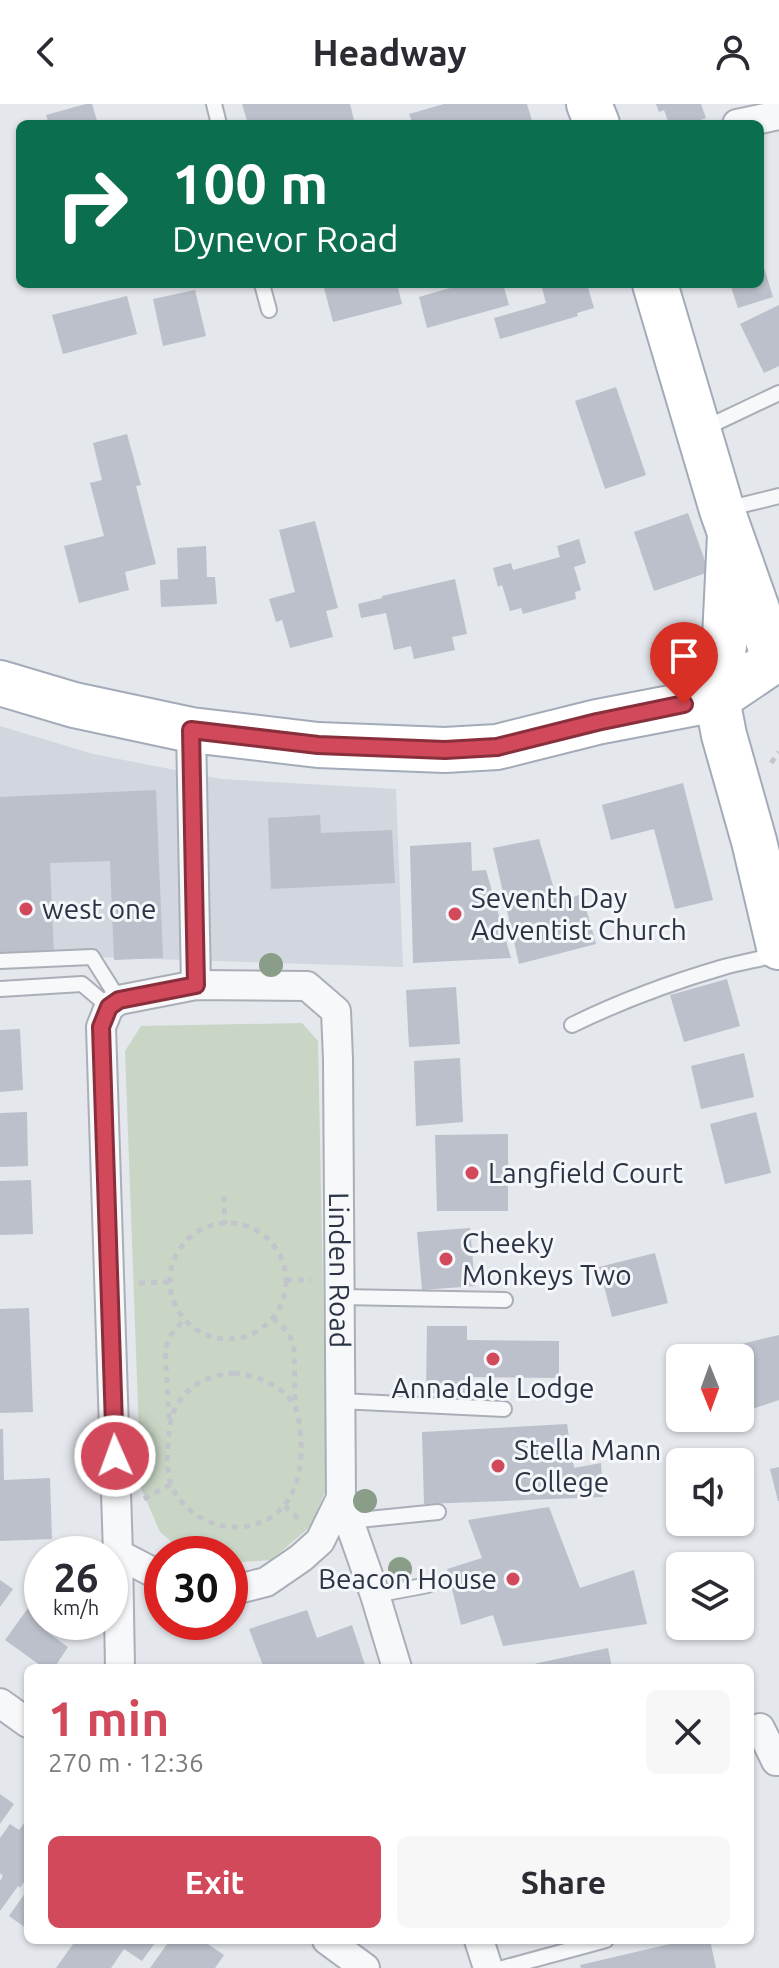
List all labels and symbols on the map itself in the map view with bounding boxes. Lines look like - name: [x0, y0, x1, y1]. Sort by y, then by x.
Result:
- pin: [650, 622, 718, 704]
- place label: Seventh Day Adventist Church: [471, 882, 687, 945]
- place label: west one: [42, 893, 157, 924]
- marker: west one: [17, 900, 35, 918]
- marker: Seventh Day Adventist Church: [446, 905, 464, 923]
- place label: Langfield Court: [488, 1157, 683, 1188]
- marker: Langfield Court: [463, 1164, 481, 1182]
- street label: Linden Road: [324, 1192, 356, 1348]
- place label: Cheeky Monkeys Two: [462, 1227, 632, 1290]
- marker: Cheeky Monkeys Two: [437, 1250, 455, 1268]
- north arrow: [666, 1344, 754, 1432]
- marker: Annadale Lodge: [484, 1350, 502, 1368]
- place label: Annadale Lodge: [391, 1372, 595, 1403]
- position arrow: [73, 1414, 157, 1498]
- place label: Stella Mann College: [514, 1434, 661, 1497]
- marker: Stella Mann College: [489, 1457, 507, 1475]
- speed limit sign: 30: [144, 1536, 248, 1640]
- place label: Beacon House: [318, 1563, 497, 1594]
- marker: Beacon House: [504, 1570, 522, 1588]

